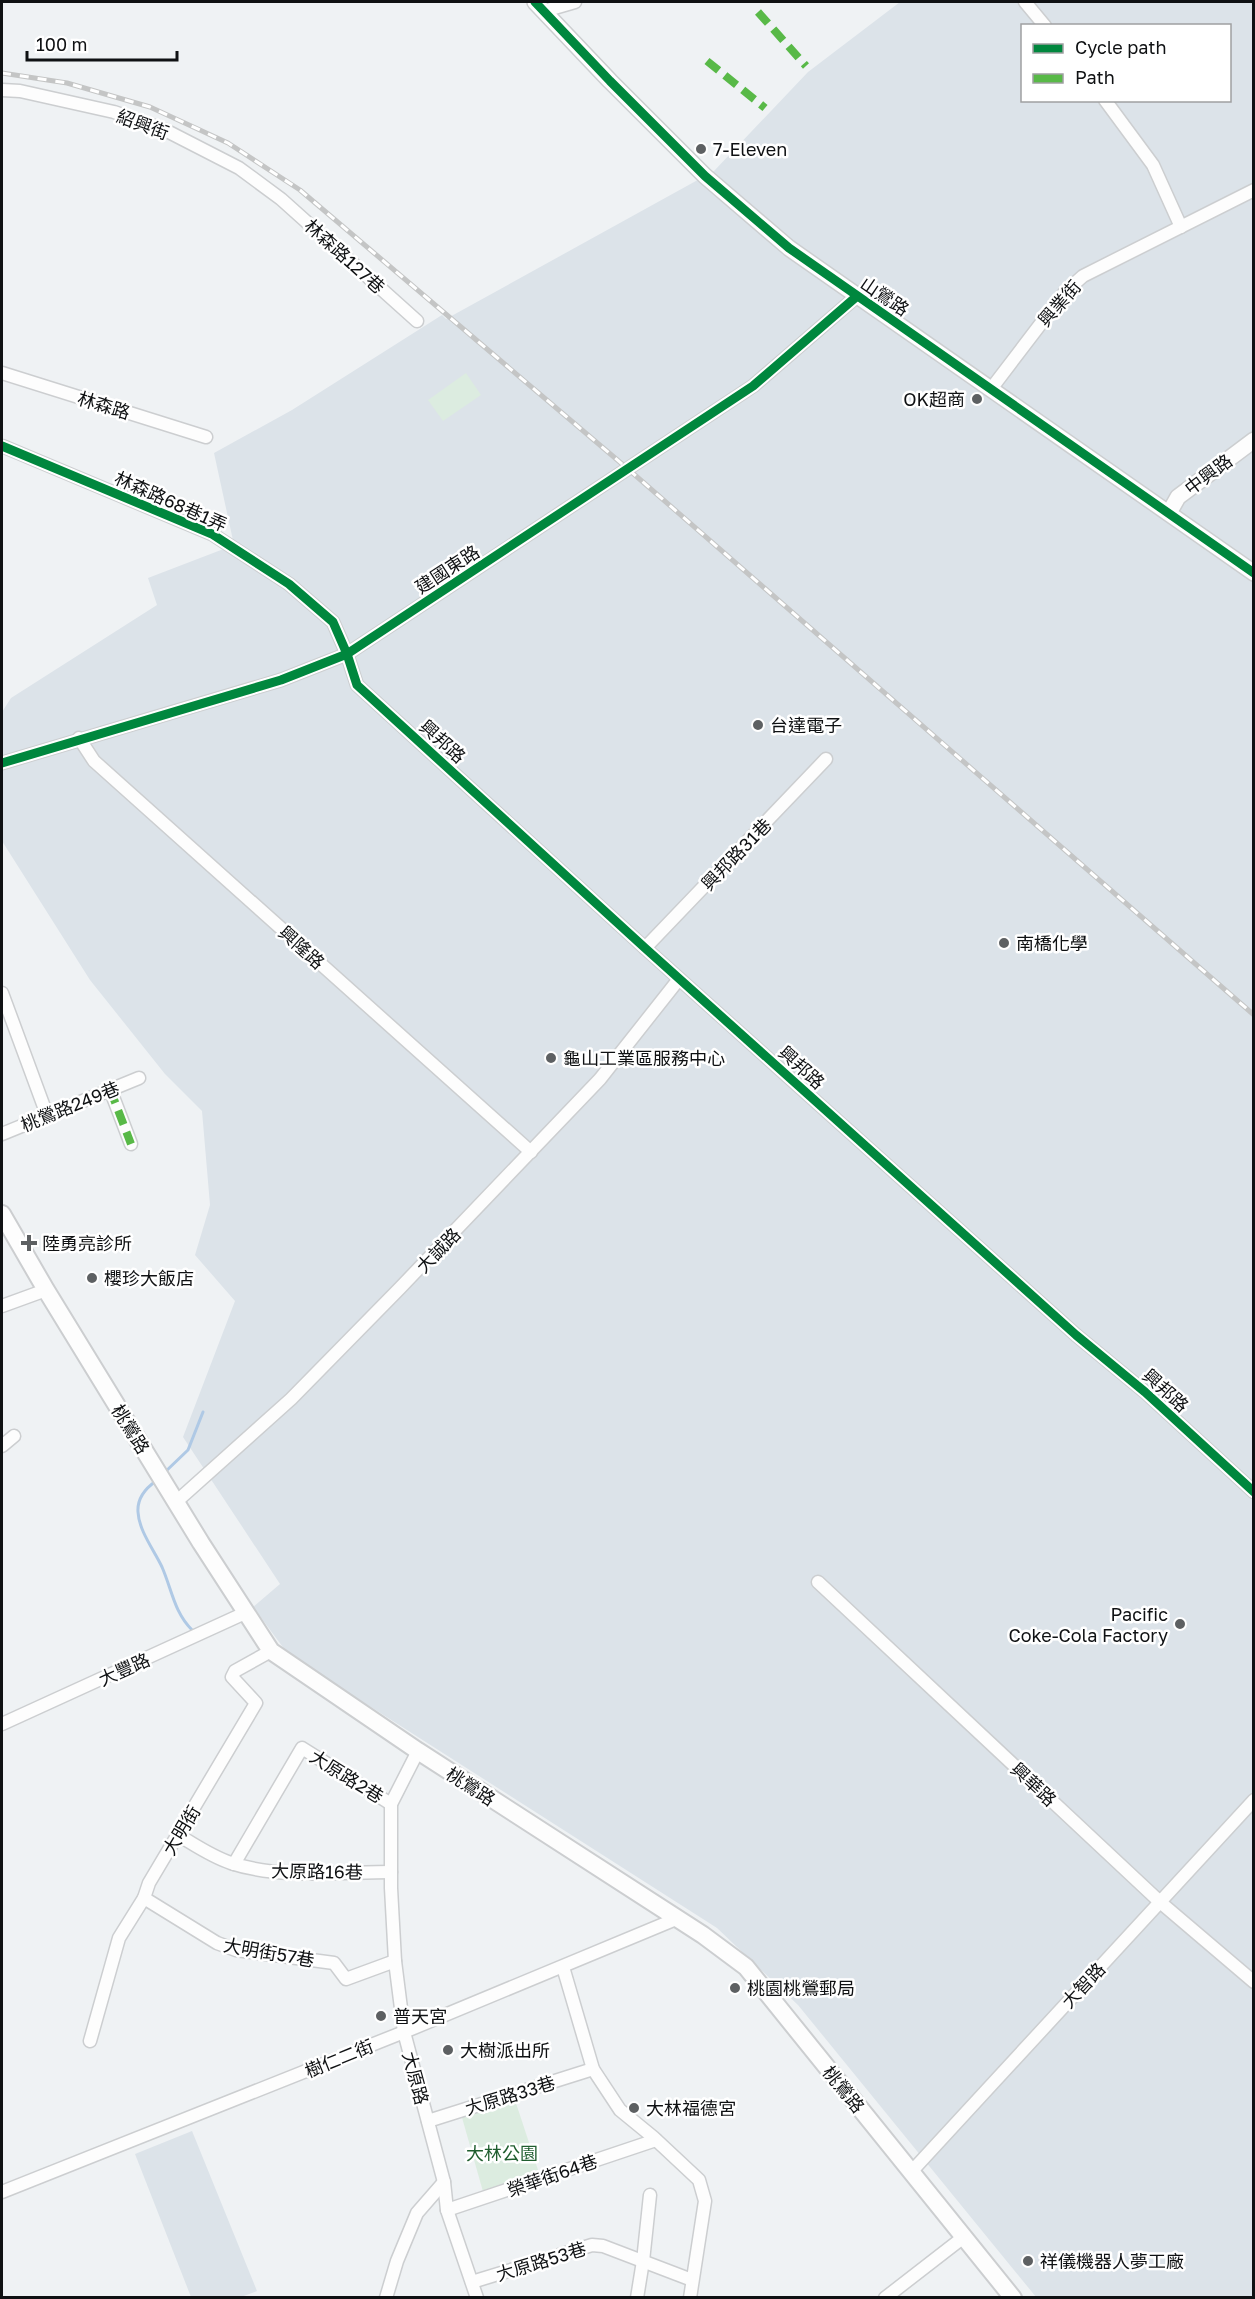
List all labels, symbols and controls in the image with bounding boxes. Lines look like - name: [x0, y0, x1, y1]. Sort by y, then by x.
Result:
- scale bar: [27, 24, 177, 62]
- legend: [1021, 24, 1231, 102]
- text: 100 m: [36, 33, 87, 55]
- text: Cycle path: [1075, 36, 1167, 58]
- text: Path: [1075, 66, 1115, 88]
- street label: 紹興街: [114, 104, 172, 144]
- place label: 7-Eleven: [713, 138, 787, 160]
- marker: 7-Eleven: [694, 142, 708, 156]
- street label: 林森路127巷: [300, 214, 390, 298]
- street label: 山鶯路: [856, 272, 914, 320]
- street label: 興業街: [1033, 275, 1085, 331]
- street label: 林森路: [75, 387, 133, 423]
- place label: OK超商: [903, 388, 965, 410]
- marker: OK超商: [970, 392, 984, 406]
- street label: 中興路: [1180, 449, 1236, 499]
- street label: 林森路68巷1弄: [111, 466, 231, 536]
- street label: 建國東路: [411, 540, 483, 598]
- place label: 台達電子: [770, 714, 842, 736]
- street label: 興邦路: [416, 715, 470, 767]
- marker: 台達電子: [751, 718, 765, 732]
- street label: 興邦路31巷: [696, 814, 776, 894]
- street label: 興隆路: [275, 921, 329, 973]
- place label: 南橋化學: [1016, 932, 1088, 954]
- marker: 南橋化學: [997, 936, 1011, 950]
- street label: 興邦路: [775, 1041, 829, 1093]
- place label: 龜山工業區服務中心: [563, 1047, 725, 1069]
- marker: 龜山工業區服務中心: [544, 1051, 558, 1065]
- street label: 桃鶯路249巷: [18, 1076, 122, 1136]
- street label: 大誠路: [411, 1223, 465, 1277]
- place label: 陸勇亮診所: [42, 1232, 132, 1254]
- marker: 陸勇亮診所: [20, 1234, 38, 1252]
- place label: 櫻珍大飯店: [104, 1267, 194, 1289]
- marker: 櫻珍大飯店: [85, 1271, 99, 1285]
- street label: 興邦路: [1139, 1364, 1193, 1416]
- street label: 桃鶯路: [107, 1400, 155, 1458]
- place label: Pacific Coke-Cola Factory: [1008, 1603, 1168, 1646]
- marker: Pacific Coke-Cola Factory: [1173, 1617, 1187, 1631]
- street label: 大豐路: [95, 1648, 153, 1690]
- street label: 大原路2巷: [306, 1745, 388, 1807]
- street label: 興華路: [1007, 1758, 1061, 1810]
- street label: 桃鶯路: [442, 1762, 500, 1810]
- street label: 大明街: [158, 1801, 204, 1859]
- street label: 大原路16巷: [271, 1859, 363, 1883]
- street label: 大明街57巷: [222, 1933, 316, 1971]
- street label: 大智路: [1057, 1958, 1109, 2012]
- place label: 桃園桃鶯郵局: [747, 1977, 855, 1999]
- marker: 桃園桃鶯郵局: [728, 1981, 742, 1995]
- place label: 普天宮: [393, 2005, 447, 2027]
- marker: 普天宮: [374, 2009, 388, 2023]
- street label: 樹仁二街: [302, 2034, 376, 2082]
- place label: 大樹派出所: [460, 2039, 550, 2061]
- marker: 大樹派出所: [441, 2043, 455, 2057]
- street label: 大原路: [398, 2049, 434, 2107]
- street label: 桃鶯路: [818, 2061, 870, 2117]
- street label: 大原路33巷: [462, 2071, 558, 2119]
- place label: 大林福德宮: [646, 2097, 736, 2119]
- marker: 大林福德宮: [627, 2101, 641, 2115]
- park label: 大林公園: [466, 2142, 538, 2164]
- street label: 榮華街64巷: [504, 2149, 600, 2201]
- street label: 大原路53巷: [493, 2237, 589, 2285]
- place label: 祥儀機器人夢工廠: [1040, 2250, 1184, 2272]
- marker: 祥儀機器人夢工廠: [1021, 2254, 1035, 2268]

